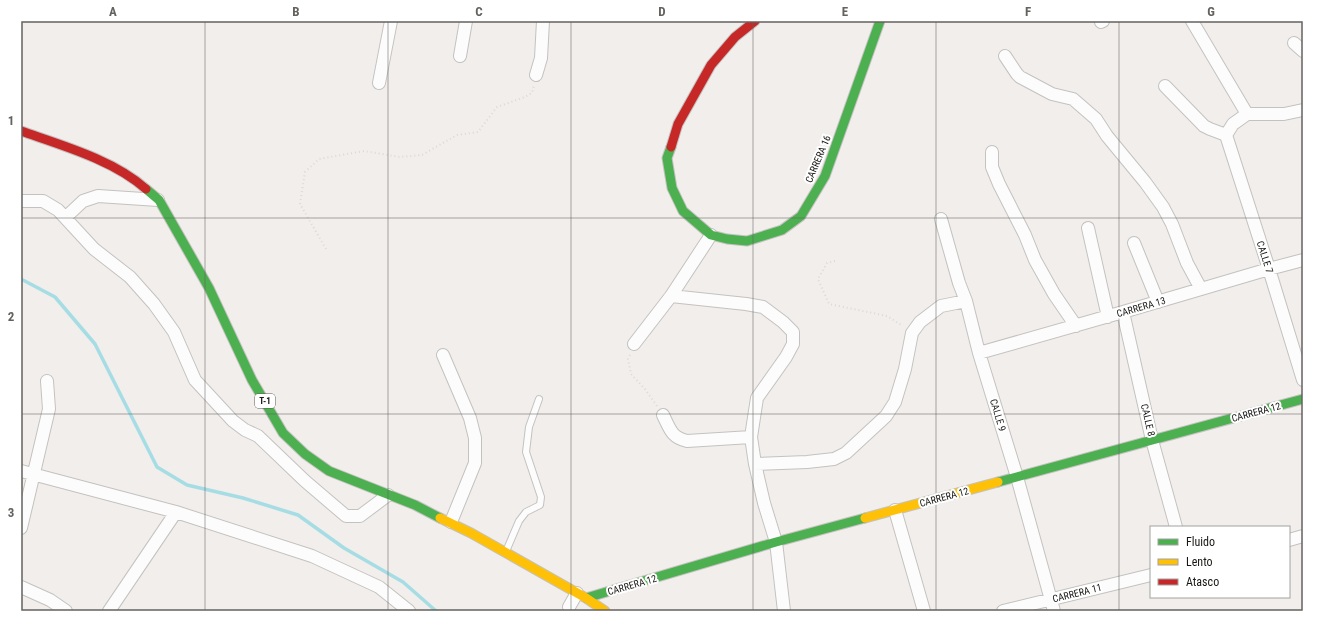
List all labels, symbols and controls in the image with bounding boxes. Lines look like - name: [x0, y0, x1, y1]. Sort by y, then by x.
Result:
- text: A: [109, 4, 117, 19]
- text: B: [292, 4, 300, 19]
- text: C: [475, 4, 483, 19]
- text: D: [658, 4, 666, 19]
- text: E: [842, 4, 849, 19]
- text: F: [1025, 4, 1031, 19]
- text: G: [1207, 4, 1215, 19]
- text: 1: [8, 113, 14, 128]
- street label: CARRERA 16: [803, 134, 833, 184]
- street label: CALLE 7: [1255, 240, 1275, 275]
- street label: CARRERA 13: [1115, 295, 1167, 319]
- text: 2: [8, 309, 15, 324]
- road number: T-1: [255, 394, 275, 408]
- street label: CALLE 9: [988, 398, 1008, 433]
- street label: CARRERA 12: [1230, 400, 1282, 424]
- street label: CALLE 8: [1139, 403, 1157, 437]
- street label: CARRERA 12: [918, 485, 970, 509]
- text: 3: [8, 505, 14, 520]
- legend: [1150, 526, 1290, 598]
- text: Fluido: [1186, 535, 1215, 549]
- text: Lento: [1186, 555, 1213, 569]
- street label: CARRERA 12: [606, 573, 658, 597]
- text: Atasco: [1186, 575, 1219, 589]
- street label: CARRERA 11: [1051, 582, 1103, 604]

